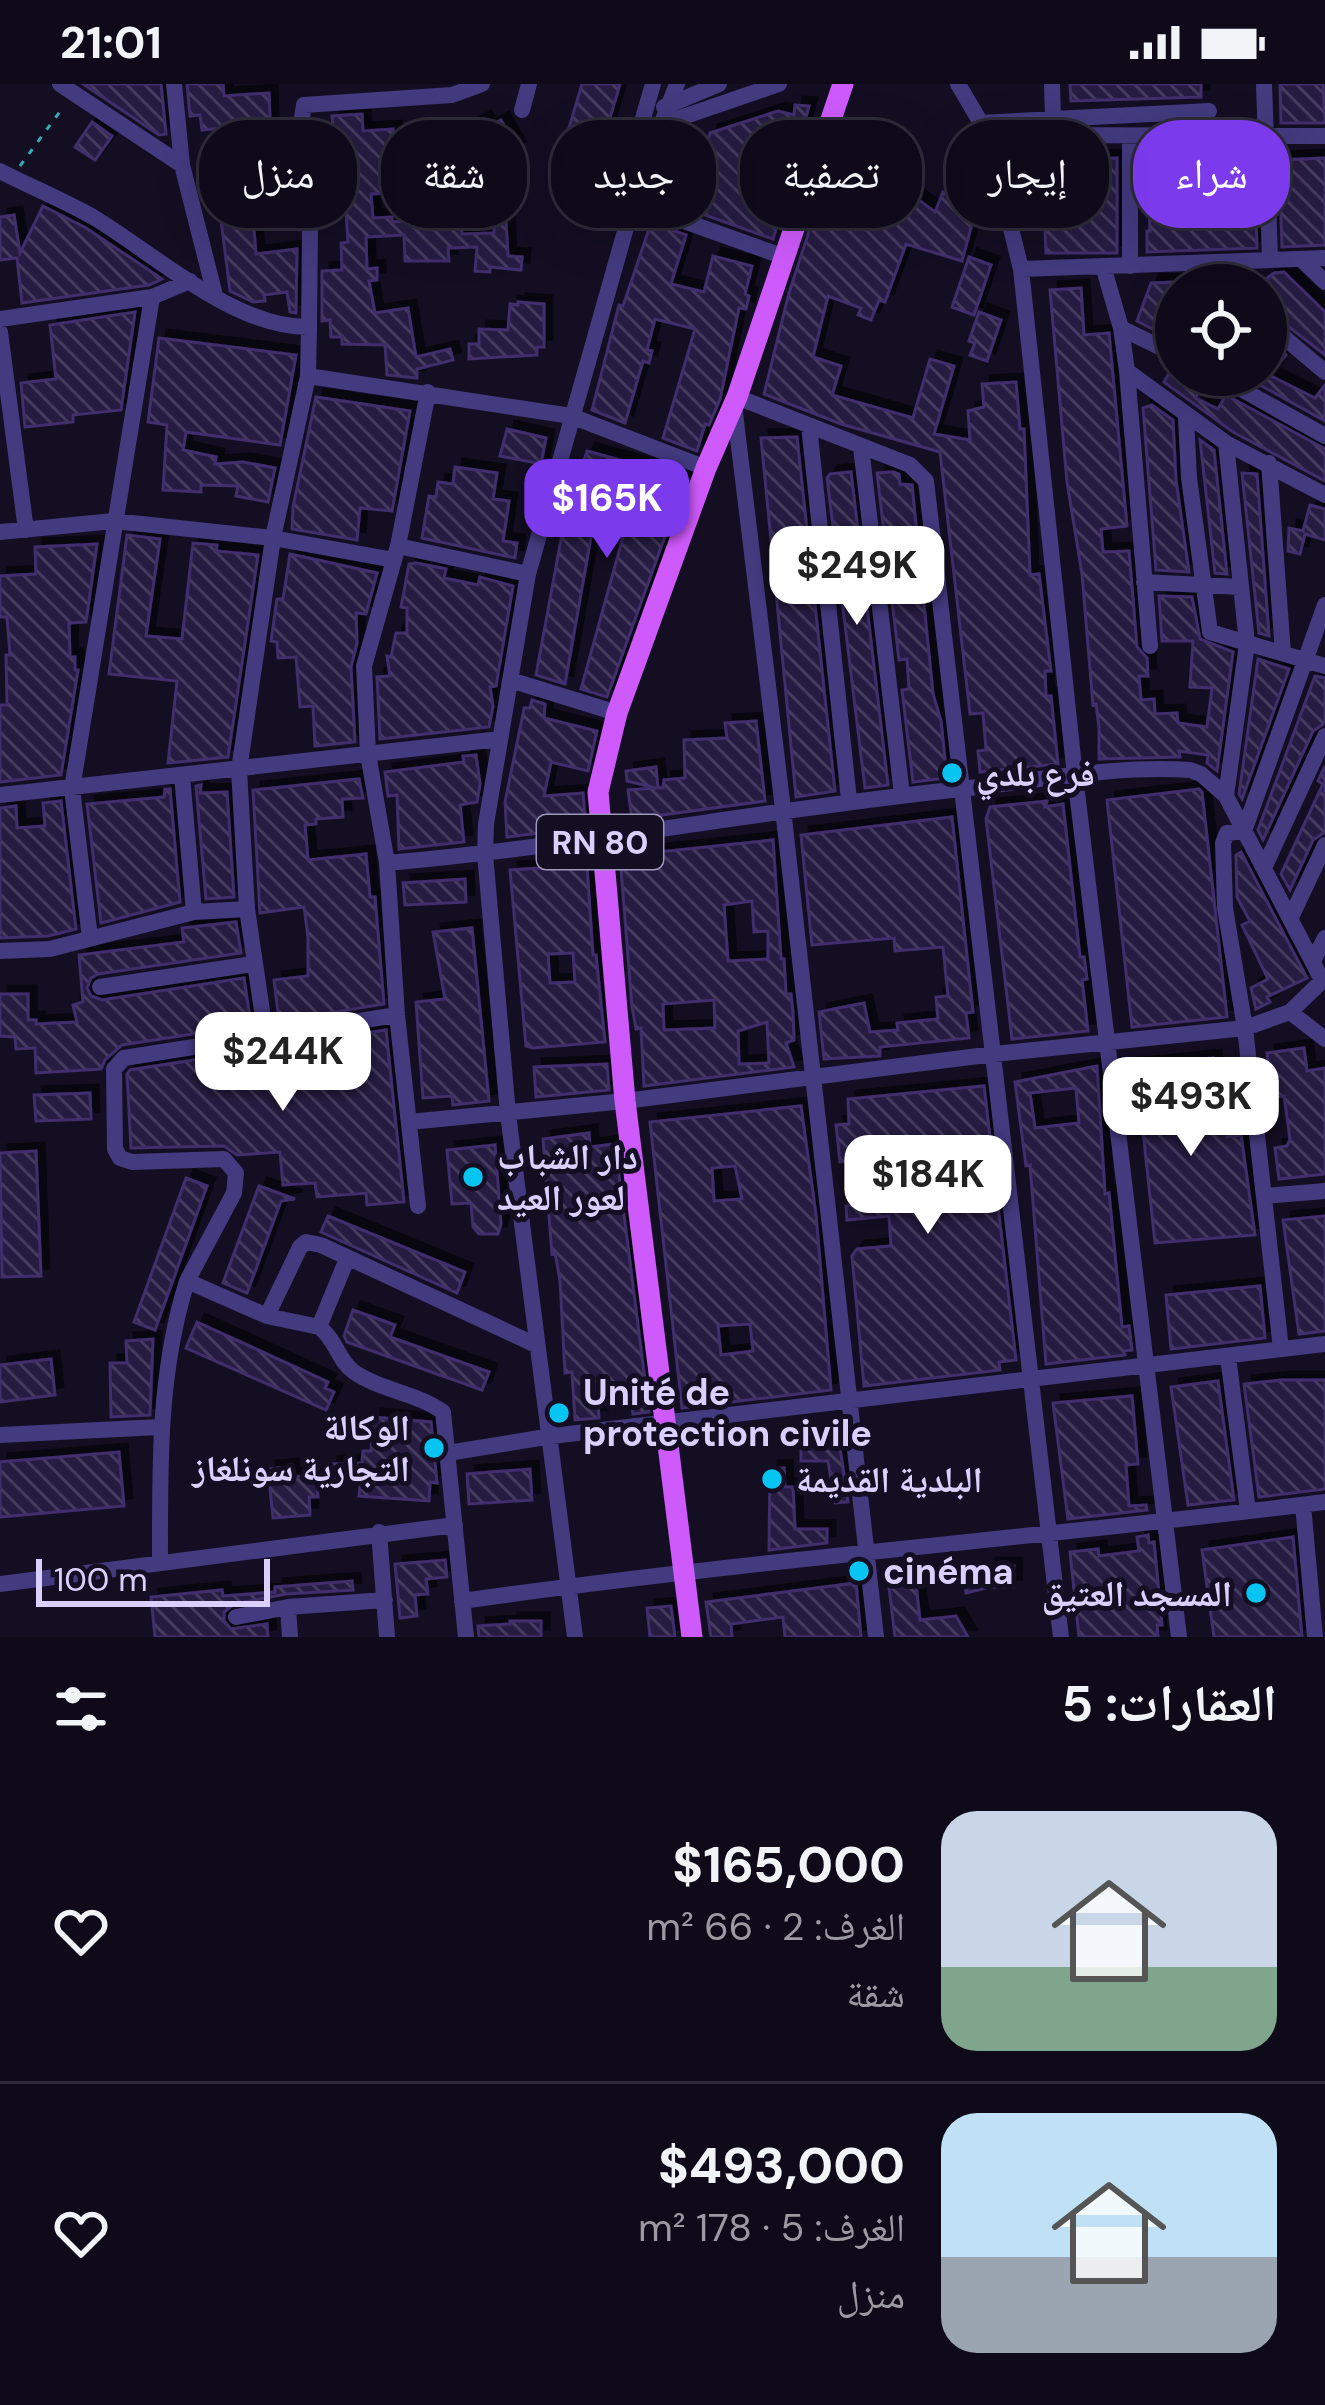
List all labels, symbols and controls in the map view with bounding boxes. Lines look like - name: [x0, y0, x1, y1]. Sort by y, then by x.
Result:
- text: 21:01: [60, 13, 162, 72]
- chip: منزل: [199, 120, 357, 228]
- chip: شقة: [381, 120, 527, 228]
- chip: جديد: [551, 120, 716, 228]
- chip: تصفية: [740, 120, 922, 228]
- chip: إيجار: [946, 120, 1109, 228]
- chip: شراء: [1133, 120, 1290, 228]
- map controls: [1155, 264, 1287, 396]
- button: locate: [1155, 264, 1287, 396]
- pin: $165K: [523, 459, 691, 561]
- text: $165K: [551, 472, 663, 523]
- pin: $249K: [773, 526, 941, 628]
- text: $249K: [796, 539, 918, 590]
- place label: فرع بلدي: [976, 750, 1095, 801]
- marker: فرع بلدي: [939, 760, 965, 786]
- road number: RN 80: [537, 815, 663, 869]
- pin: $244K: [199, 1012, 367, 1114]
- text: $244K: [222, 1025, 344, 1076]
- pin: $493K: [1107, 1057, 1275, 1159]
- text: $493K: [1130, 1070, 1252, 1121]
- place label: دار الشباب لعور العيد: [497, 1133, 638, 1221]
- pin: $184K: [844, 1135, 1012, 1237]
- text: $184K: [871, 1148, 985, 1199]
- marker: دار الشباب لعور العيد: [460, 1164, 486, 1190]
- place label: Unité de protection civile: [583, 1369, 872, 1457]
- marker: Unité de protection civile: [546, 1400, 572, 1426]
- place label: الوكالة التجارية سونلغاز: [190, 1404, 410, 1492]
- marker: الوكالة التجارية سونلغاز: [421, 1435, 447, 1461]
- place label: البلدية القديمة: [796, 1456, 983, 1503]
- marker: البلدية القديمة: [759, 1466, 785, 1492]
- place label: cinéma: [883, 1548, 1014, 1595]
- scale bar: [36, 1553, 270, 1606]
- text: 100 m: [54, 1558, 148, 1601]
- marker: cinéma: [846, 1558, 872, 1584]
- place label: المسجد العتيق: [1042, 1570, 1232, 1617]
- marker: المسجد العتيق: [1243, 1580, 1269, 1606]
- text: العقارات: 5: [1061, 1670, 1277, 1737]
- icon: filters: [48, 1676, 114, 1742]
- text: $165,000: [672, 1831, 905, 1898]
- icon: home: [1037, 1859, 1181, 2003]
- icon: heart: [48, 1898, 114, 1964]
- text: الغرف: 2 · 66 m²: [646, 1901, 905, 1952]
- text: شقة: [847, 1968, 905, 2019]
- text: $493,000: [658, 2132, 905, 2199]
- icon: home: [1037, 2161, 1181, 2305]
- icon: heart: [48, 2200, 114, 2266]
- text: الغرف: 5 · 178 m²: [638, 2202, 905, 2253]
- text: منزل: [837, 2269, 905, 2320]

